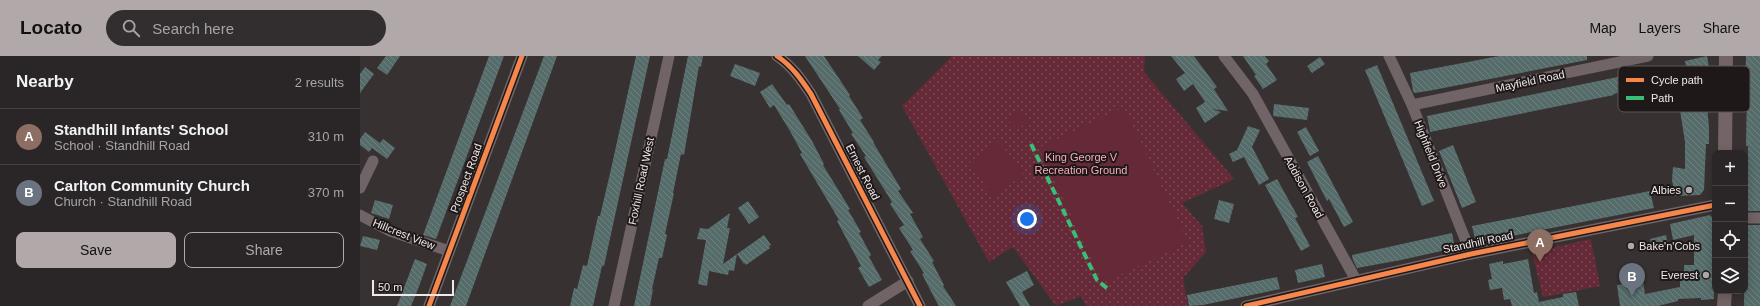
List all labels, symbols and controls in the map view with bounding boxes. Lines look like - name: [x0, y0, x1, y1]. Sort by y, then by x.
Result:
- search box: [106, 10, 386, 46]
- text: Locato: [20, 17, 82, 38]
- icon: search: [120, 17, 142, 39]
- text: Search here: [152, 20, 234, 37]
- text: Map: [1589, 20, 1617, 36]
- text: Layers: [1639, 20, 1681, 36]
- text: Share: [1703, 20, 1740, 36]
- legend: [1618, 66, 1750, 112]
- street label: Mayfield Road: [1494, 68, 1566, 94]
- text: Nearby: [16, 72, 74, 91]
- text: Cycle path: [1651, 74, 1703, 86]
- text: 2 results: [295, 75, 344, 90]
- text: Path: [1651, 92, 1674, 104]
- street label: Highfield Drive: [1412, 119, 1450, 189]
- text: Standhill Infants' School: [54, 121, 228, 138]
- text: A: [24, 129, 34, 144]
- text: 310 m: [308, 129, 344, 144]
- street label: Foxhill Road West: [626, 136, 656, 226]
- text: School · Standhill Road: [54, 138, 190, 153]
- street label: Prospect Road: [448, 142, 484, 214]
- street label: Ernest Road: [844, 142, 882, 202]
- map controls: [1712, 150, 1748, 294]
- button: +: [1712, 150, 1748, 186]
- park label: King George V Recreation Ground: [1035, 151, 1127, 176]
- street label: Addison Road: [1282, 154, 1326, 220]
- text: Carlton Community Church: [54, 177, 250, 194]
- place label: Albies: [1651, 184, 1681, 196]
- text: B: [24, 185, 34, 200]
- text: 370 m: [308, 185, 344, 200]
- marker: Albies: [1684, 185, 1694, 195]
- button: −: [1712, 186, 1748, 222]
- text: Church · Standhill Road: [54, 194, 192, 209]
- your location: [1017, 209, 1037, 229]
- street label: Hillcrest View: [371, 216, 437, 252]
- button: locate: [1712, 222, 1748, 258]
- street label: Standhill Road: [1442, 229, 1514, 255]
- pin: A: [1527, 229, 1553, 262]
- button: Save: [16, 232, 176, 268]
- button: Share: [184, 232, 344, 268]
- place label: Bake'n'Cobs: [1639, 240, 1701, 252]
- marker: Bake'n'Cobs: [1626, 241, 1636, 251]
- button: layers: [1712, 258, 1748, 294]
- pin: B: [1619, 263, 1645, 296]
- place label: Everest: [1661, 269, 1698, 281]
- marker: Everest: [1701, 270, 1711, 280]
- scale bar: [372, 278, 454, 297]
- text: 50 m: [378, 281, 402, 293]

